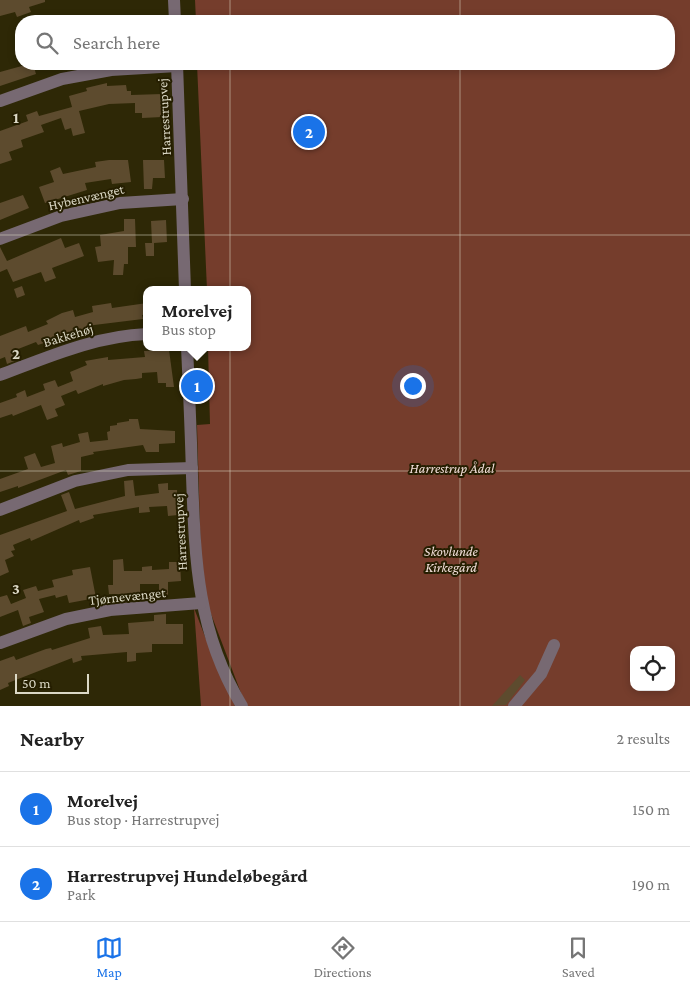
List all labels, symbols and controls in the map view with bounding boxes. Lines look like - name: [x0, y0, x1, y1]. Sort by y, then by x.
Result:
- search box: [15, 15, 675, 70]
- icon: search: [33, 29, 61, 57]
- text: Search here: [73, 32, 160, 53]
- street label: Harrestrupvej: [154, 78, 175, 156]
- text: 1: [13, 109, 19, 126]
- pin: 2: [293, 113, 325, 151]
- street label: Hybenvænget: [47, 180, 126, 213]
- popup: [143, 286, 251, 351]
- text: Morelvej: [161, 300, 233, 321]
- street label: Bakkehøj: [41, 320, 95, 351]
- text: Bus stop: [161, 321, 216, 338]
- text: 2: [12, 345, 20, 362]
- pin: 1: [181, 367, 213, 405]
- your location: [400, 373, 426, 399]
- park label: Harrestrup Ådal: [410, 460, 495, 476]
- street label: Harrestrupvej: [170, 493, 191, 571]
- park label: Skovlunde Kirkegård: [424, 543, 479, 575]
- text: 3: [12, 580, 20, 597]
- street label: Tjørnevænget: [88, 584, 167, 609]
- map controls: [630, 646, 675, 691]
- button: locate: [630, 646, 675, 691]
- scale bar: [15, 671, 89, 694]
- text: 50 m: [22, 675, 50, 691]
- text: Nearby: [20, 727, 84, 751]
- text: 2 results: [617, 730, 670, 747]
- text: Morelvej: [67, 790, 138, 811]
- text: 1: [33, 801, 39, 818]
- text: 150 m: [632, 801, 670, 818]
- text: Bus stop · Harrestrupvej: [67, 811, 219, 828]
- text: Harrestrupvej Hundeløbegård: [67, 865, 308, 886]
- text: 2: [32, 876, 40, 893]
- text: 190 m: [632, 876, 670, 893]
- text: Park: [67, 886, 95, 903]
- tab: Map: [95, 934, 123, 980]
- tab: Directions: [314, 934, 372, 980]
- tab: Saved: [562, 934, 595, 980]

